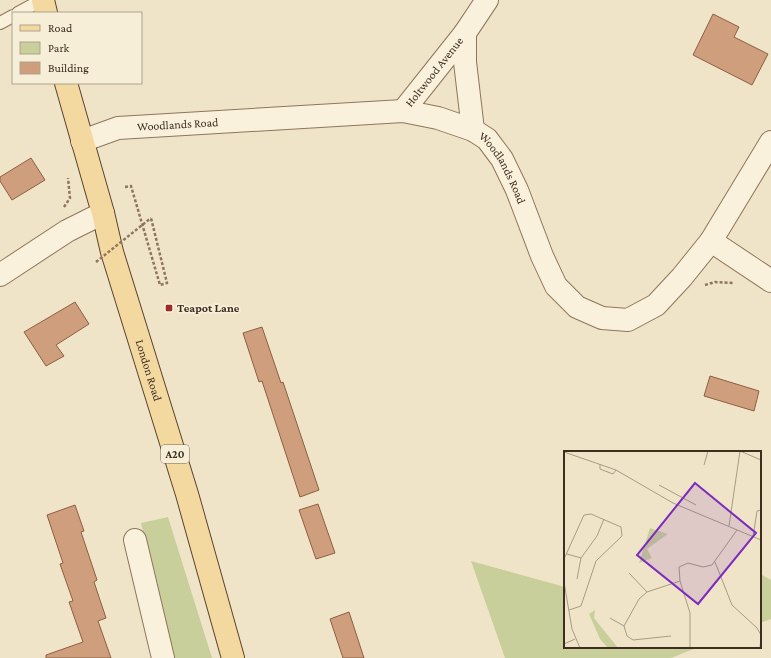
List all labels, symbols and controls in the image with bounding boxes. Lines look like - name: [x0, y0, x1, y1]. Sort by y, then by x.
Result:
- legend: [12, 12, 142, 84]
- text: Road: [48, 21, 73, 35]
- street label: Holtwood Avenue: [402, 34, 466, 110]
- text: Park: [48, 41, 70, 55]
- text: Building: [48, 61, 89, 75]
- street label: Woodlands Road: [136, 115, 219, 134]
- street label: Woodlands Road: [477, 129, 529, 206]
- place label: Teapot Lane: [177, 301, 240, 315]
- marker: Teapot Lane: [164, 303, 174, 313]
- street label: London Road: [133, 338, 165, 403]
- road number: A20: [161, 445, 189, 463]
- inset map: [564, 451, 761, 648]

